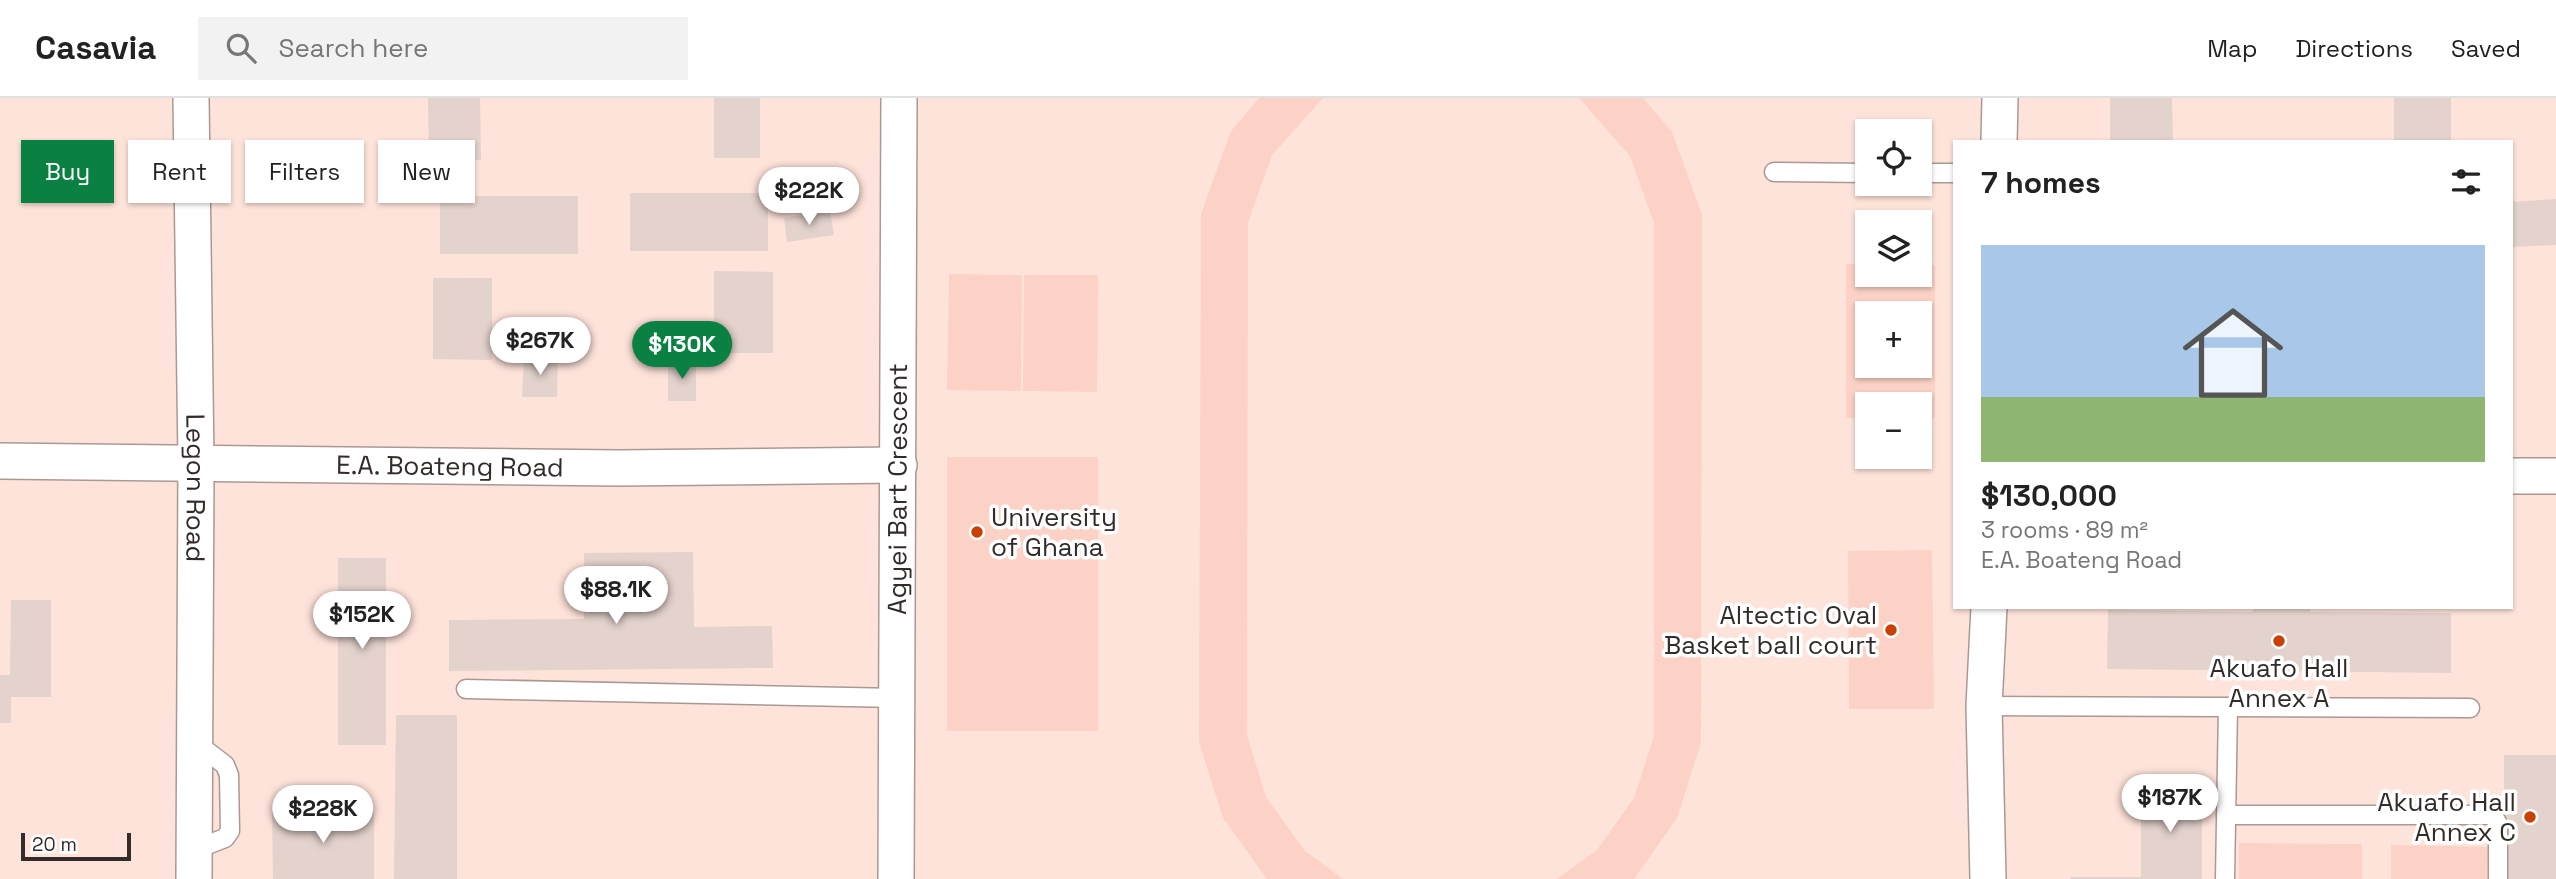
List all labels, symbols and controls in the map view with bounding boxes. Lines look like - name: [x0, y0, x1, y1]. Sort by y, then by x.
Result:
- search box: [198, 17, 688, 80]
- text: Casavia: [35, 27, 156, 69]
- icon: search: [222, 29, 260, 67]
- text: Search here: [278, 31, 428, 65]
- text: Map: [2207, 33, 2257, 64]
- text: Directions: [2295, 33, 2413, 64]
- text: Saved: [2451, 33, 2521, 64]
- map controls: [1855, 119, 1932, 469]
- button: locate: [1855, 119, 1932, 196]
- chip: Buy: [21, 140, 114, 203]
- chip: Rent: [128, 140, 231, 203]
- chip: Filters: [245, 140, 364, 203]
- chip: New: [378, 140, 475, 203]
- text: 7 homes: [1981, 163, 2101, 202]
- icon: filters: [2447, 163, 2485, 201]
- pin: $222K: [760, 167, 858, 227]
- text: $222K: [774, 175, 844, 205]
- button: layers: [1855, 210, 1932, 287]
- icon: home: [2170, 290, 2296, 416]
- button: +: [1855, 301, 1932, 378]
- pin: $267K: [491, 317, 589, 377]
- pin: $130K: [633, 322, 731, 381]
- text: $267K: [506, 325, 574, 355]
- text: $130K: [648, 329, 716, 359]
- street label: Agyei Bart Crescent: [880, 363, 915, 615]
- button: −: [1855, 392, 1932, 469]
- street label: Legon Road: [178, 413, 213, 562]
- street label: E.A. Boateng Road: [336, 448, 564, 484]
- text: $130,000: [1981, 476, 2117, 515]
- place label: University of Ghana: [991, 500, 1117, 564]
- text: 3 rooms · 89 m²: [1981, 515, 2148, 545]
- marker: University of Ghana: [969, 524, 985, 540]
- text: E.A. Boateng Road: [1981, 545, 2182, 575]
- pin: $88.1K: [559, 566, 673, 626]
- text: $88.1K: [580, 574, 652, 604]
- pin: $152K: [313, 592, 411, 651]
- place label: Altectic Oval Basket ball court: [1664, 598, 1877, 662]
- text: $152K: [329, 599, 395, 629]
- marker: Altectic Oval Basket ball court: [1883, 622, 1899, 638]
- marker: Akuafo Hall Annex A: [2271, 633, 2287, 649]
- place label: Akuafo Hall Annex A: [2210, 651, 2348, 715]
- pin: $187K: [2121, 774, 2219, 834]
- text: $187K: [2137, 782, 2203, 812]
- place label: Akuafo Hall Annex C: [2377, 785, 2516, 849]
- pin: $228K: [274, 786, 372, 845]
- text: $228K: [288, 793, 358, 823]
- marker: Akuafo Hall Annex C: [2522, 809, 2538, 825]
- scale bar: [21, 830, 131, 862]
- text: 20 m: [32, 832, 77, 857]

